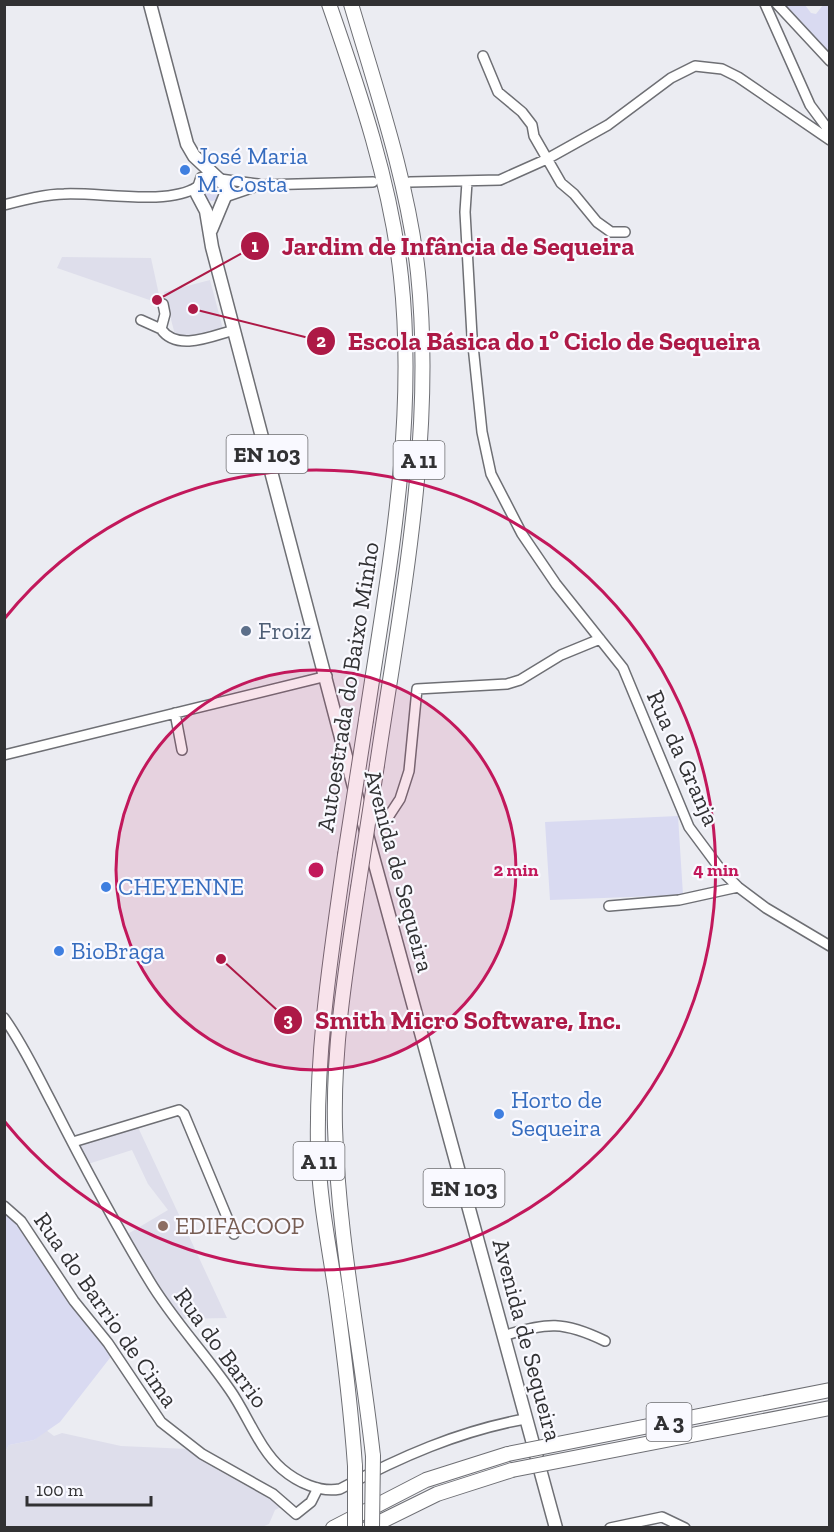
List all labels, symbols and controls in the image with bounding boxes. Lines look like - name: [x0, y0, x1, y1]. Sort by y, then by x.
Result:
- place label: José Maria M. Costa: [197, 141, 308, 198]
- marker: José Maria M. Costa: [178, 163, 192, 177]
- callout: Jardim de Infância de Sequeira: [240, 224, 646, 268]
- text: Jardim de Infância de Sequeira: [282, 230, 634, 262]
- text: 1: [251, 235, 259, 257]
- callout: Escola Básica do 1º Ciclo de Sequeira: [306, 319, 772, 363]
- text: Escola Básica do 1º Ciclo de Sequeira: [348, 325, 760, 357]
- text: 2: [316, 330, 326, 352]
- road number: EN 103: [226, 435, 308, 473]
- road number: A 11: [394, 441, 444, 479]
- street label: Autoestrada do Baixo Minho: [310, 540, 385, 834]
- place label: Froiz: [258, 616, 312, 645]
- marker: Froiz: [239, 624, 253, 638]
- street label: Rua da Granja: [641, 686, 726, 830]
- street label: Avenida de Sequeira: [359, 767, 441, 976]
- text: 2 min: [494, 859, 539, 881]
- text: 4 min: [693, 859, 739, 881]
- centre of rings: [306, 860, 326, 880]
- place label: CHEYENNE: [118, 872, 244, 901]
- marker: CHEYENNE: [99, 880, 113, 894]
- place label: BioBraga: [71, 936, 165, 965]
- marker: BioBraga: [52, 944, 66, 958]
- callout: Smith Micro Software, Inc.: [273, 998, 633, 1042]
- text: Smith Micro Software, Inc.: [315, 1004, 621, 1036]
- text: 3: [283, 1009, 293, 1031]
- place label: Horto de Sequeira: [511, 1085, 602, 1142]
- marker: Horto de Sequeira: [492, 1107, 506, 1121]
- road number: A 11: [294, 1142, 344, 1180]
- road number: EN 103: [424, 1169, 504, 1207]
- street label: Rua do Barrio de Cima: [28, 1207, 185, 1413]
- place label: EDIFACOOP: [175, 1211, 305, 1240]
- marker: EDIFACOOP: [156, 1219, 170, 1233]
- street label: Avenida de Sequeira: [487, 1236, 569, 1445]
- street label: Rua do Barrio: [168, 1282, 275, 1413]
- road number: A 3: [646, 1403, 692, 1441]
- scale bar: [27, 1469, 152, 1507]
- text: 100 m: [36, 1479, 84, 1501]

